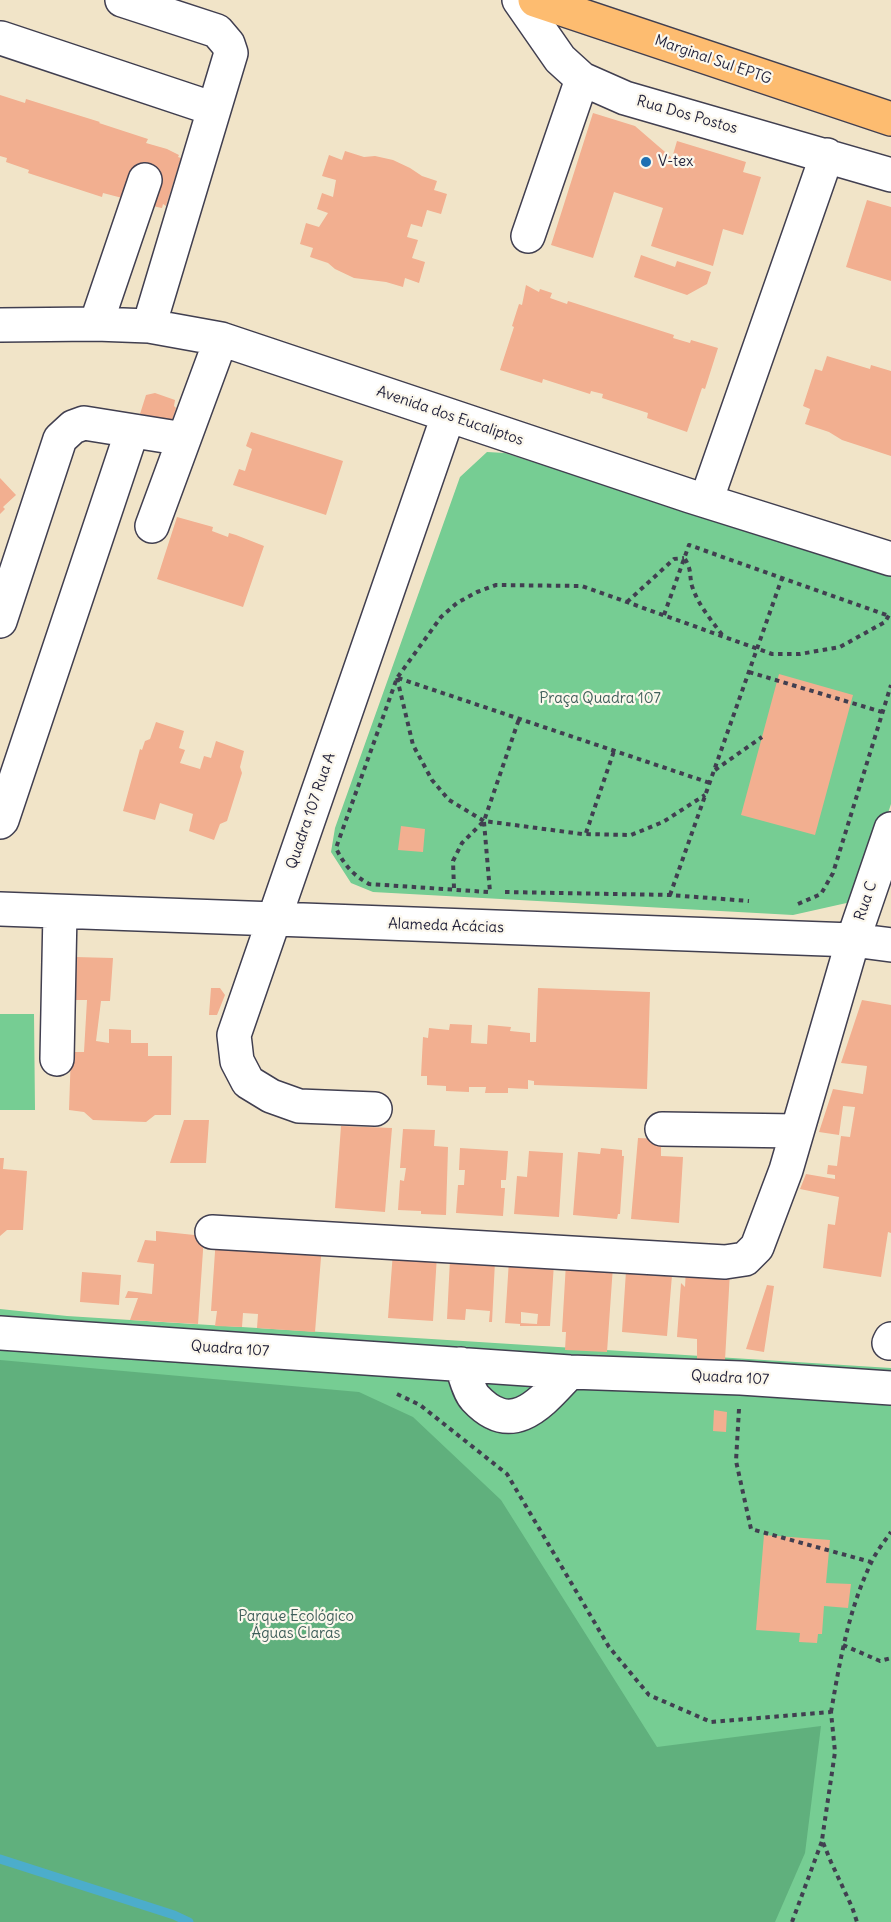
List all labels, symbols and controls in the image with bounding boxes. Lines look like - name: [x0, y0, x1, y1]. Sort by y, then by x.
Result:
- street label: Marginal Sul EPTG: [652, 32, 774, 88]
- street label: Rua Dos Postos: [635, 92, 739, 138]
- place label: V-tex: [658, 153, 693, 171]
- marker: V-tex: [639, 155, 653, 169]
- street label: Avenida dos Eucaliptos: [374, 382, 526, 450]
- park label: Praça Quadra 107: [539, 690, 661, 708]
- street label: Quadra 107 Rua A: [283, 750, 339, 872]
- street label: Rua C: [851, 879, 881, 923]
- street label: Alameda Acácias: [388, 915, 504, 937]
- street label: Quadra 107: [190, 1337, 270, 1361]
- street label: Quadra 107: [690, 1367, 770, 1389]
- park label: Parque Ecológico Águas Claras: [238, 1608, 354, 1643]

